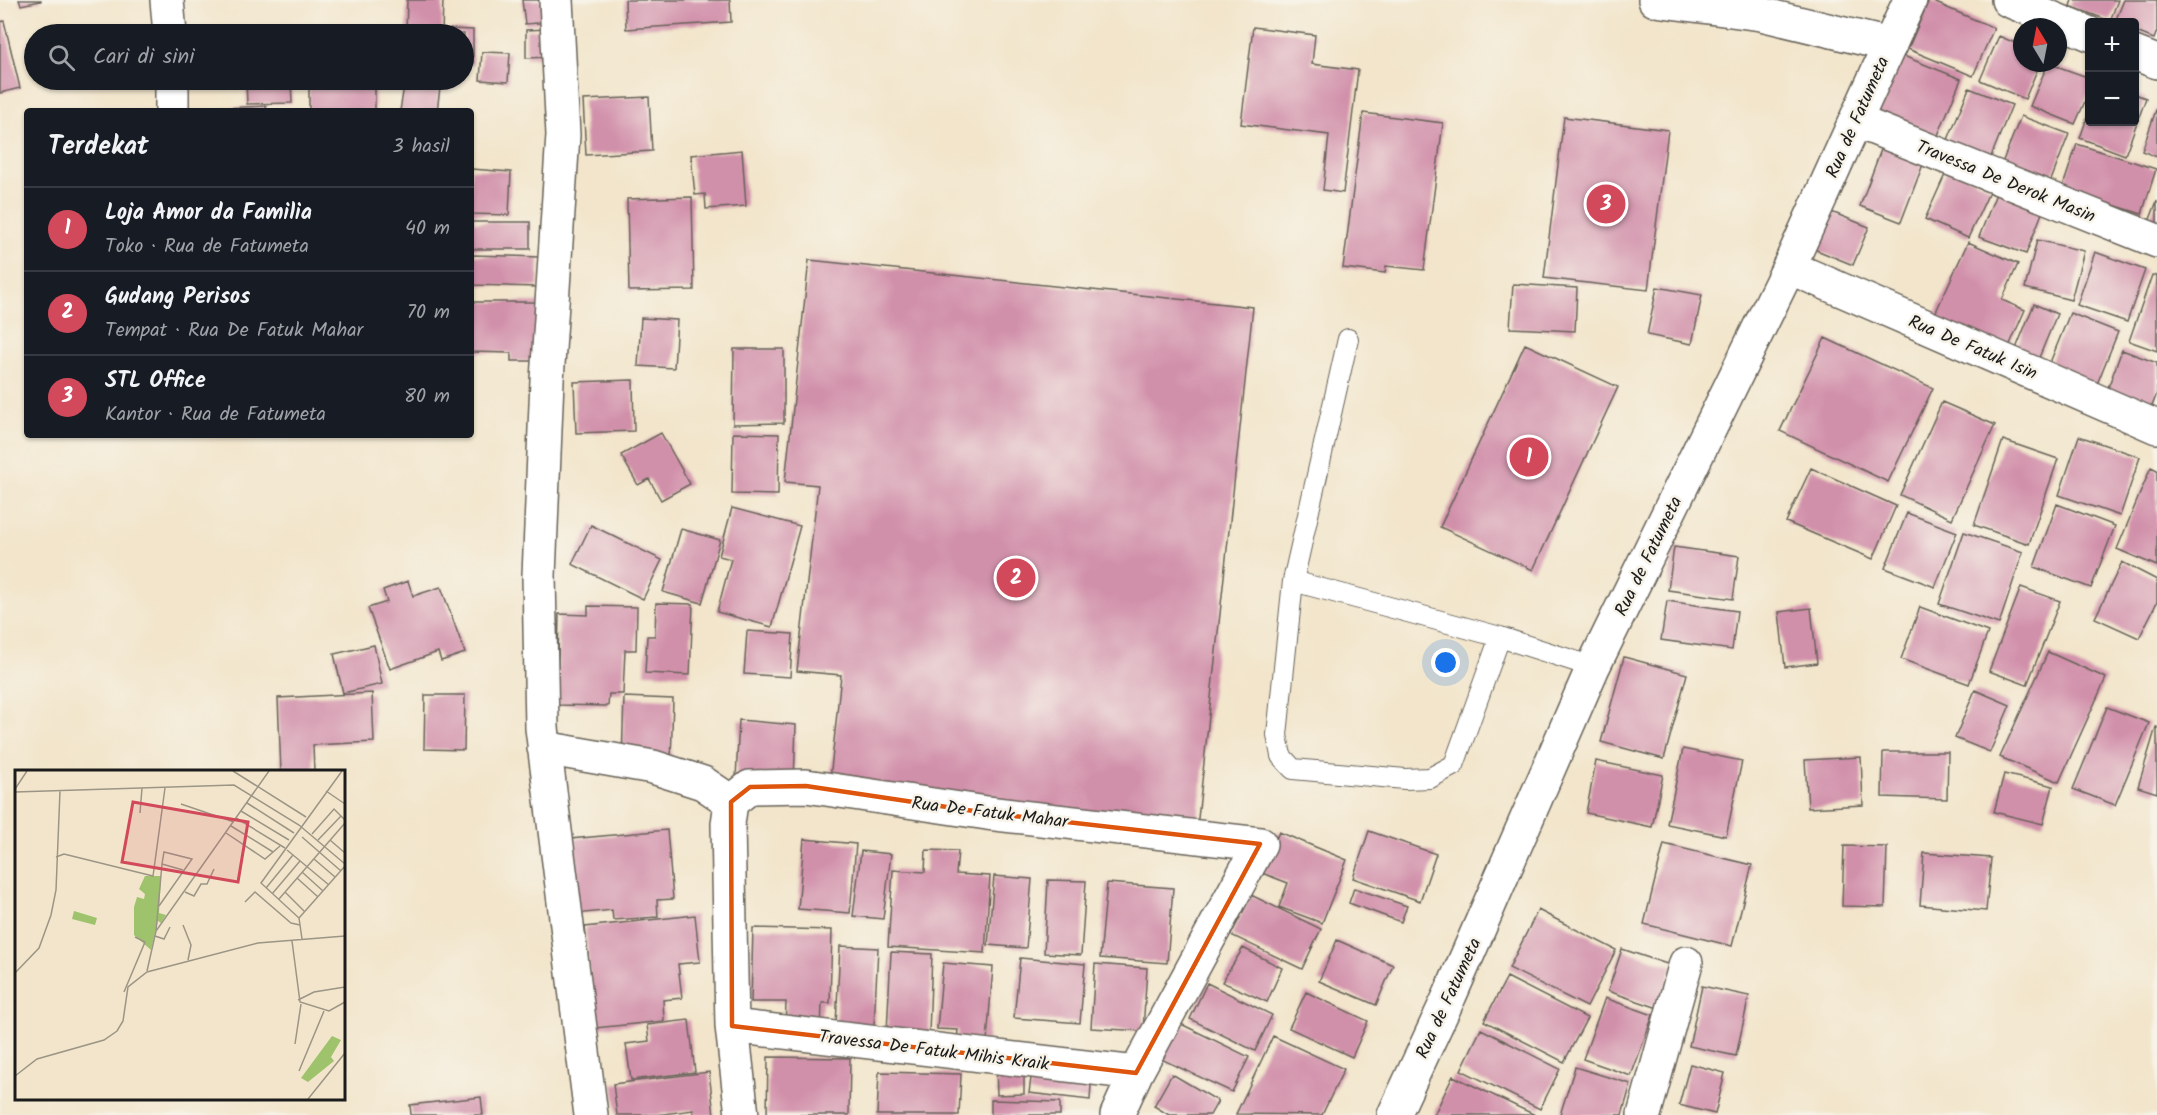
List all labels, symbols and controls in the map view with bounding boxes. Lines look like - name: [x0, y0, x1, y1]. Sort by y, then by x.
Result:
- north arrow: [2013, 18, 2067, 72]
- map controls: [2085, 18, 2139, 126]
- button: +: [2085, 18, 2139, 72]
- search box: [24, 24, 474, 90]
- text: Cari di sini: [93, 40, 194, 75]
- icon: search: [45, 41, 78, 74]
- street label: Rua de Fatumeta: [1819, 52, 1898, 183]
- button: −: [2085, 72, 2139, 126]
- text: Terdekat: [48, 126, 149, 168]
- text: 3 hasil: [392, 131, 450, 163]
- street label: Travessa De Derok Masin: [1911, 133, 2100, 232]
- pin: 3: [1586, 182, 1626, 226]
- text: Loja Amor da Familia: [105, 196, 312, 231]
- text: 1: [64, 213, 71, 245]
- text: 40 m: [405, 213, 450, 245]
- text: Toko · Rua de Fatumeta: [105, 231, 309, 263]
- text: Gudang Perisos: [105, 280, 250, 315]
- text: 2: [62, 297, 73, 329]
- text: 70 m: [407, 297, 450, 329]
- street label: Rua De Fatuk Isin: [1903, 308, 2042, 389]
- text: Tempat · Rua De Fatuk Mahar: [105, 315, 363, 347]
- text: STL Office: [105, 364, 206, 399]
- text: 3: [62, 381, 73, 413]
- text: 80 m: [404, 381, 450, 413]
- text: Kantor · Rua de Fatumeta: [105, 399, 326, 431]
- pin: 1: [1510, 434, 1549, 480]
- street label: Rua de Fatumeta: [1608, 492, 1691, 622]
- pin: 2: [996, 556, 1036, 600]
- your location: [1431, 648, 1460, 677]
- inset map: [15, 770, 345, 1100]
- street label: Rua De Fatuk Mahar: [910, 789, 1071, 838]
- street label: Rua de Fatumeta: [1409, 933, 1490, 1064]
- street label: Travessa De Fatuk Mihis Kraik: [817, 1023, 1051, 1080]

